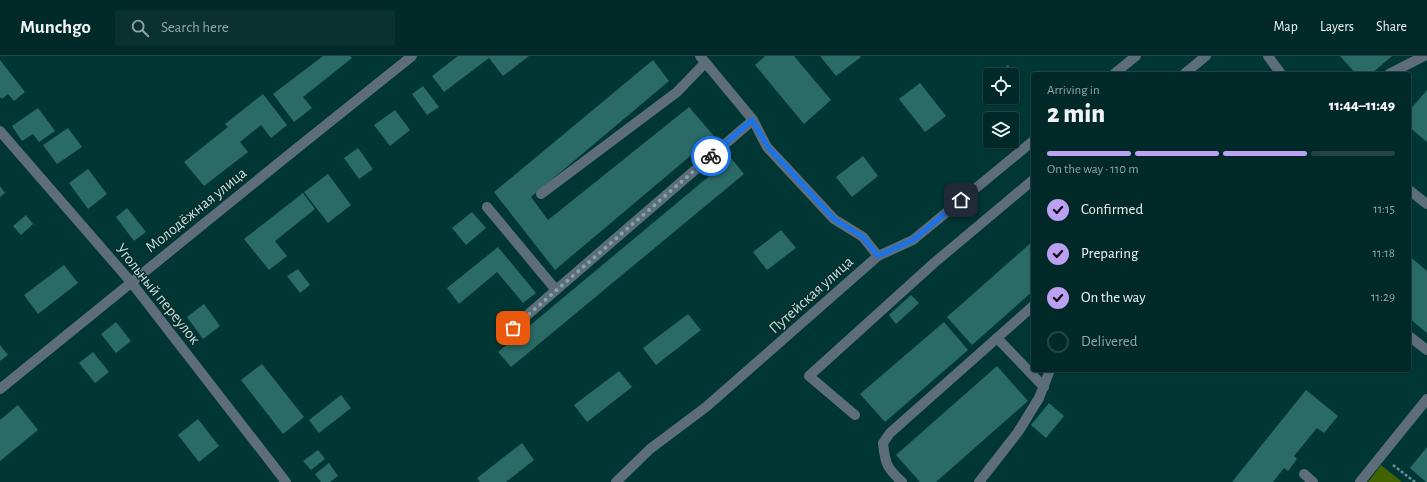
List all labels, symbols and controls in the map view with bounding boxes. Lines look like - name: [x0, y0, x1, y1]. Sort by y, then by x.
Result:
- search box: [115, 10, 395, 46]
- icon: search: [129, 17, 151, 39]
- text: Munchgo: [20, 18, 91, 37]
- text: Search here: [161, 20, 229, 35]
- text: Map: [1273, 20, 1298, 34]
- text: Layers: [1320, 20, 1354, 34]
- text: Share: [1376, 20, 1407, 34]
- map controls: [983, 68, 1019, 148]
- button: locate: [983, 68, 1019, 104]
- text: Arriving in: [1047, 84, 1100, 97]
- text: 11:44–11:49: [1329, 98, 1395, 113]
- text: 2 min: [1047, 101, 1105, 127]
- button: layers: [983, 112, 1019, 148]
- courier: [691, 136, 731, 176]
- icon: bike: [700, 145, 722, 167]
- text: On the way · 110 m: [1047, 163, 1139, 176]
- street label: Молодёжная улица: [142, 164, 250, 256]
- pin: [944, 183, 978, 217]
- icon: home: [950, 189, 972, 211]
- icon: check: [1047, 199, 1069, 221]
- text: Confirmed: [1081, 202, 1143, 217]
- text: 11:15: [1373, 203, 1395, 216]
- street label: Угольный переулок: [112, 241, 204, 348]
- icon: check: [1047, 243, 1069, 265]
- text: Preparing: [1081, 246, 1138, 261]
- text: 11:18: [1372, 247, 1395, 260]
- street label: Путейская улица: [766, 253, 857, 337]
- icon: check: [1047, 287, 1069, 309]
- text: On the way: [1081, 290, 1146, 305]
- text: 11:29: [1371, 291, 1395, 304]
- pin: [496, 311, 530, 345]
- icon: bag: [502, 317, 524, 339]
- text: Delivered: [1081, 334, 1138, 349]

